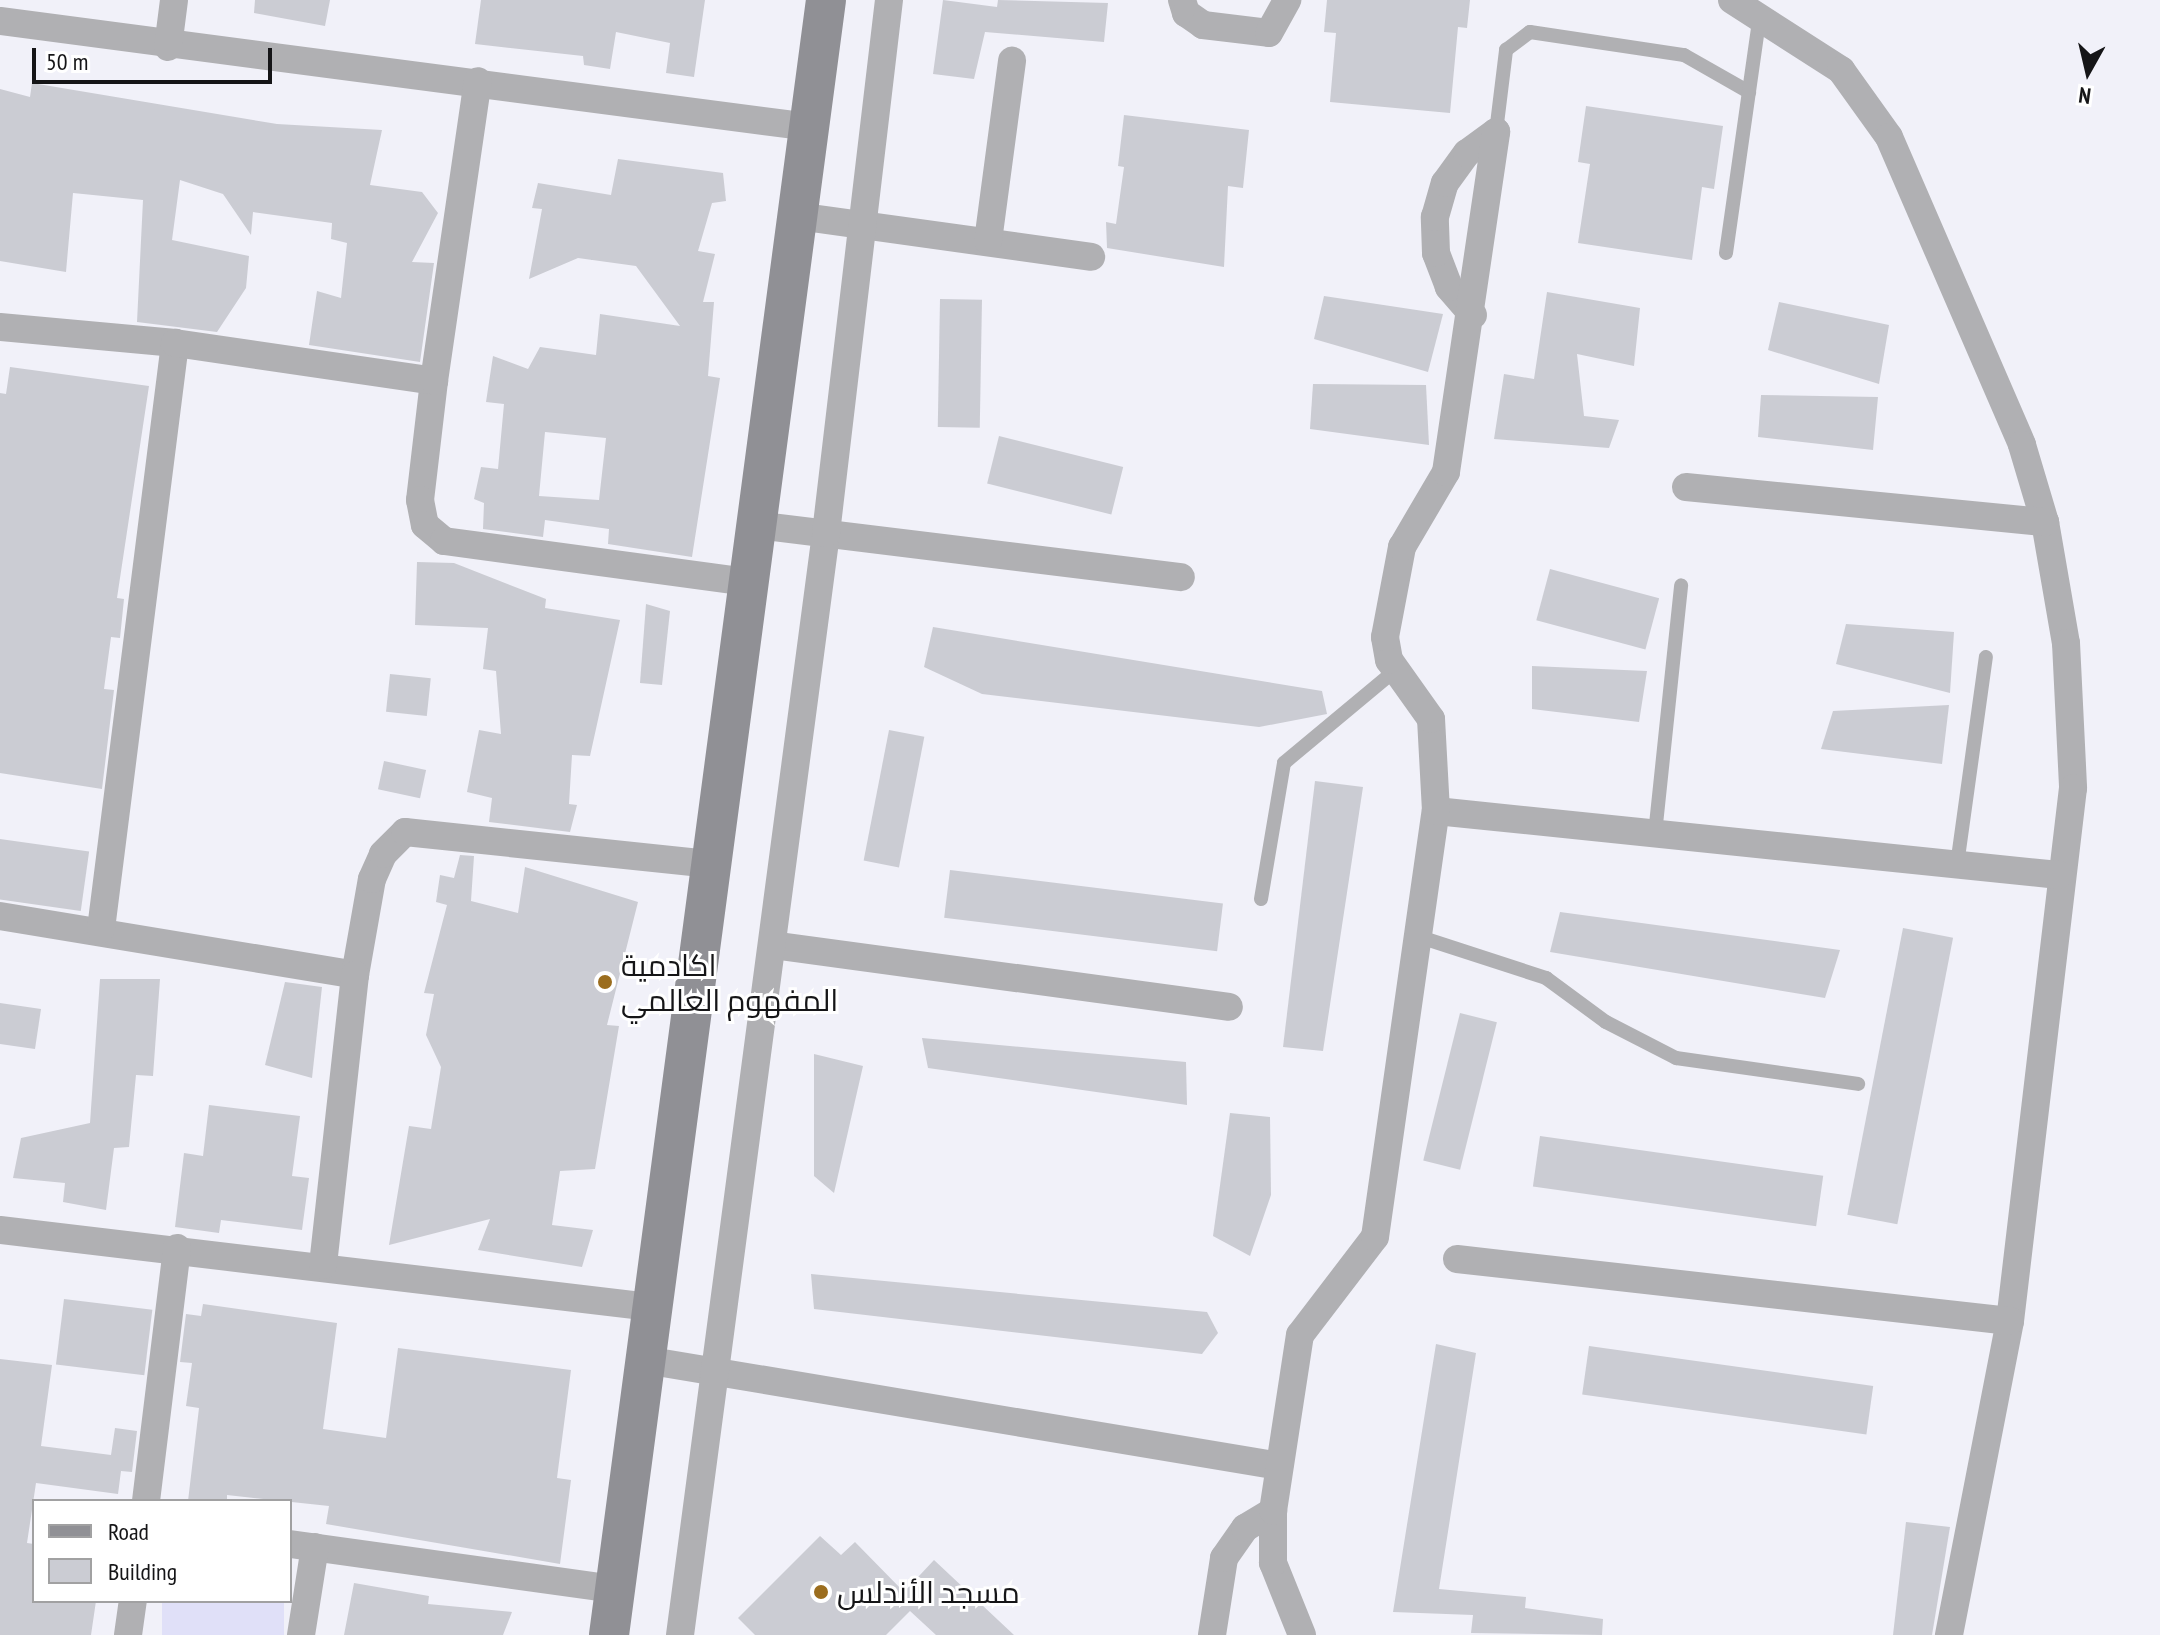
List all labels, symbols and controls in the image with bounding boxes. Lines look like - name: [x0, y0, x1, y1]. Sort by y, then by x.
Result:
- scale bar: [36, 32, 276, 82]
- north arrow: [2048, 32, 2128, 112]
- text: 50 m: [46, 46, 88, 77]
- text: N: [2077, 81, 2093, 110]
- place label: اكادمية المفهوم العالمي: [621, 947, 838, 1018]
- marker: اكادمية المفهوم العالمي: [596, 973, 614, 991]
- legend: [32, 1499, 292, 1603]
- text: Road: [108, 1516, 149, 1547]
- text: Building: [108, 1556, 177, 1587]
- place label: مسجد الأندلس: [837, 1574, 1020, 1610]
- marker: مسجد الأندلس: [812, 1583, 830, 1601]

